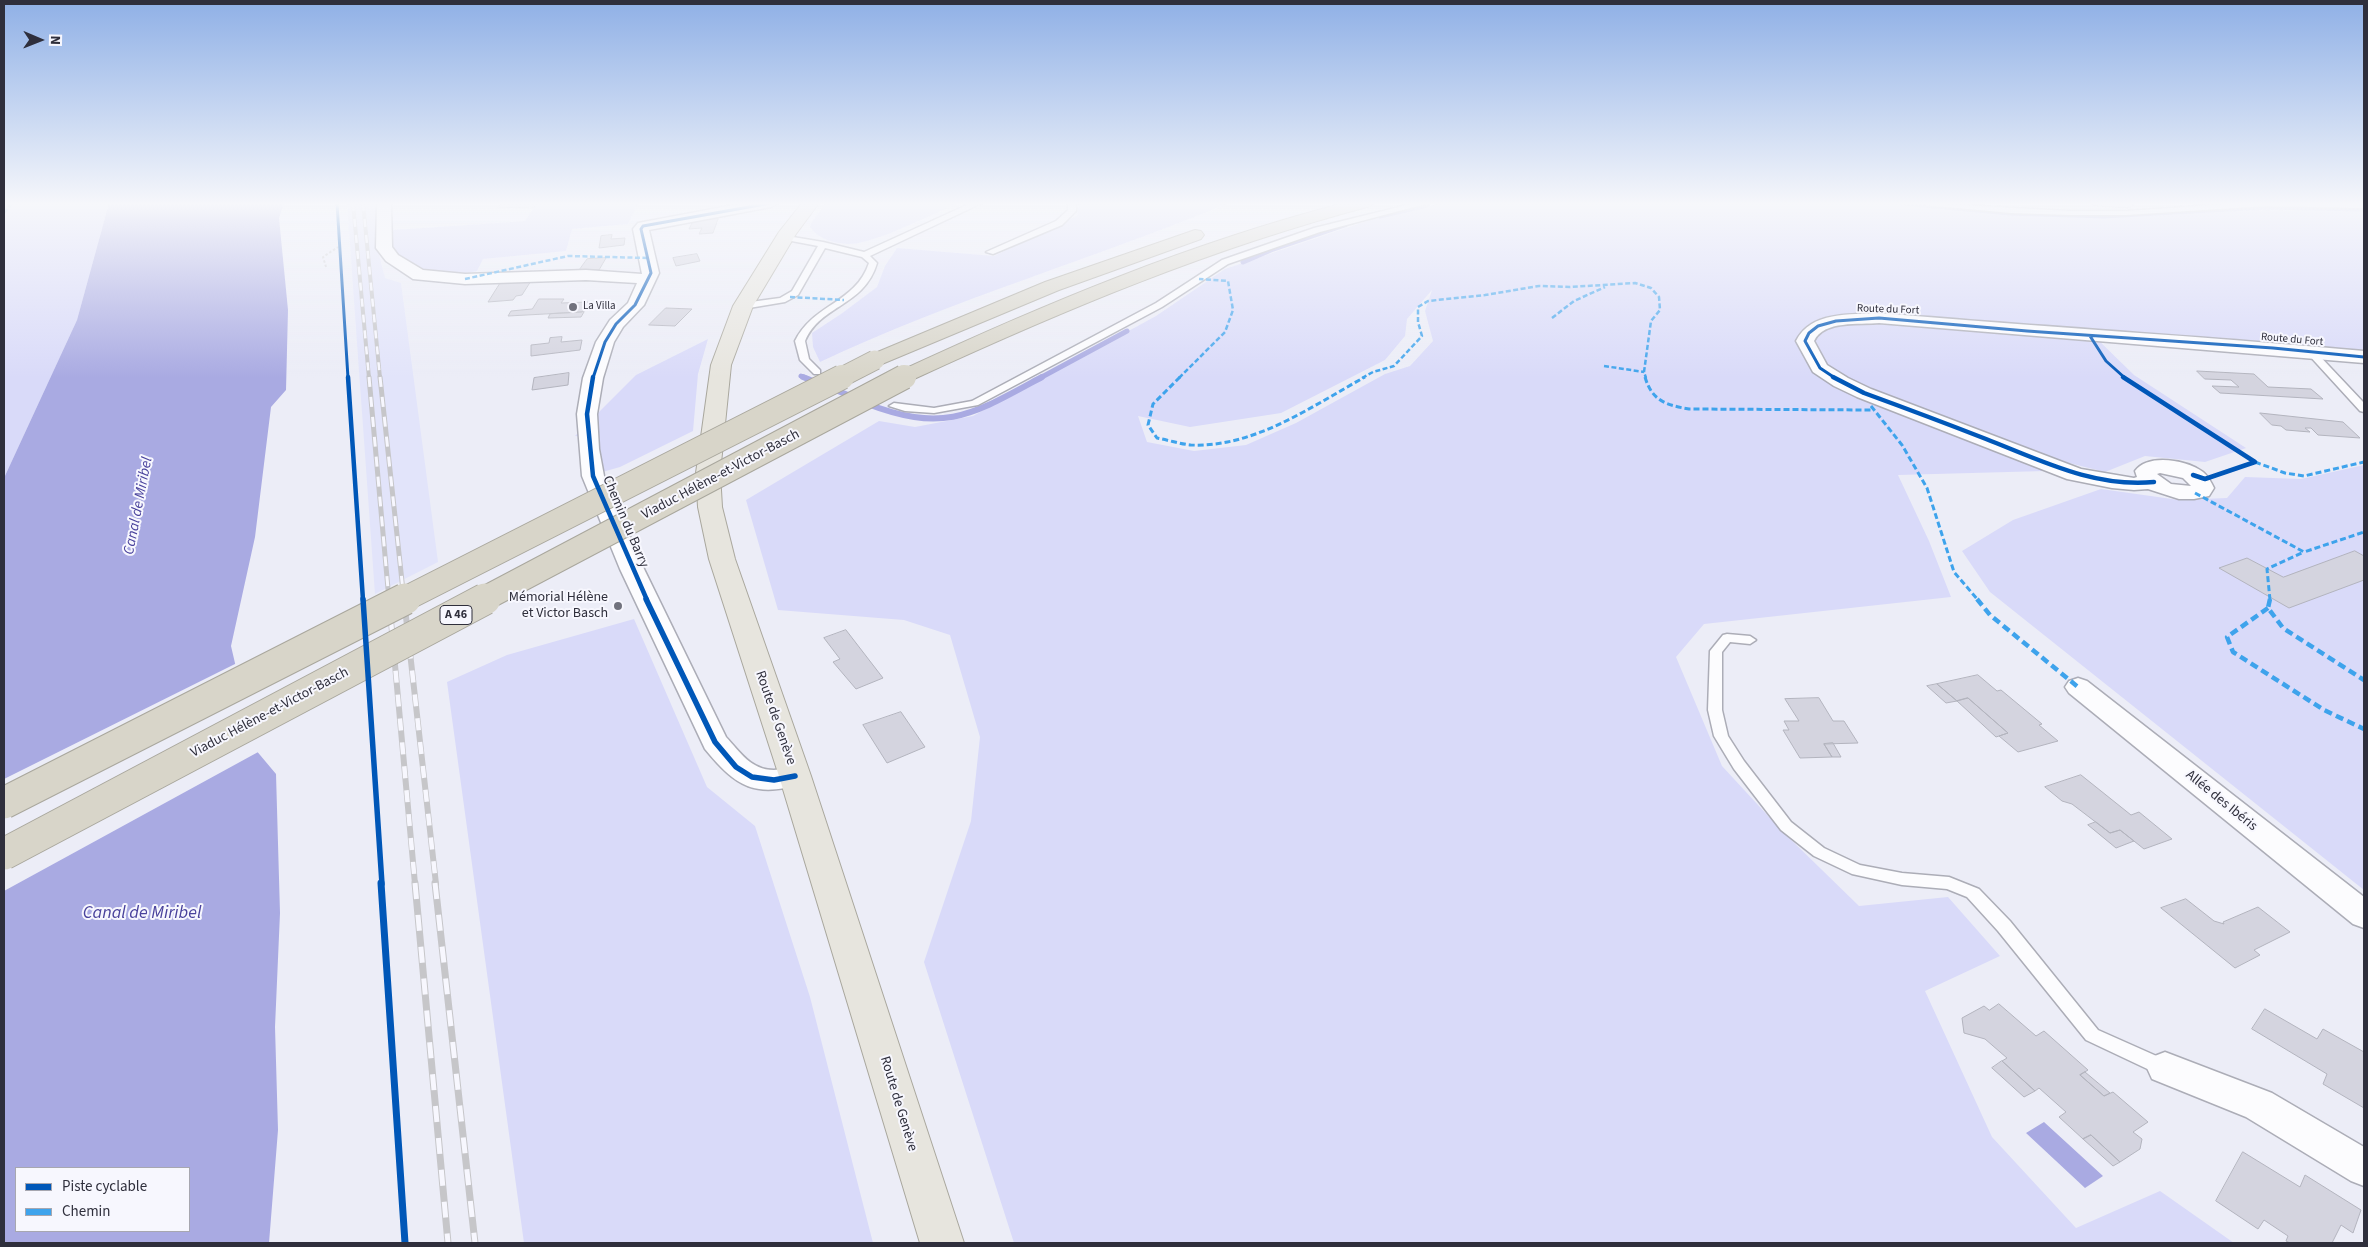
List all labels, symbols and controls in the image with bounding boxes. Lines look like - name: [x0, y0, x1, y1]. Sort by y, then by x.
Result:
- north arrow: [15, 15, 65, 65]
- text: N: [45, 35, 65, 45]
- place label: La Villa: [583, 300, 616, 314]
- marker: La Villa: [567, 301, 579, 313]
- street label: Route du Fort: [1857, 302, 1919, 318]
- street label: Route du Fort: [2260, 331, 2324, 349]
- street label: Viaduc Hélène-et-Victor-Basch: [639, 426, 803, 524]
- water label: Canal de Miribel: [121, 456, 157, 556]
- street label: Chemin du Barry: [598, 474, 652, 570]
- place label: Mémorial Hélène et Victor Basch: [509, 590, 608, 622]
- marker: Mémorial Hélène et Victor Basch: [612, 600, 624, 612]
- road number: A 46: [440, 606, 472, 624]
- street label: Viaduc Hélène-et-Victor-Basch: [188, 664, 352, 762]
- street label: Route de Genève: [751, 669, 799, 767]
- street label: Allée des Ibéris: [2182, 767, 2260, 835]
- water label: Canal de Miribel: [83, 903, 201, 925]
- street label: Route de Genève: [876, 1054, 920, 1154]
- legend: [15, 1167, 190, 1232]
- text: Piste cyclable: [62, 1176, 147, 1197]
- text: Chemin: [62, 1201, 111, 1222]

